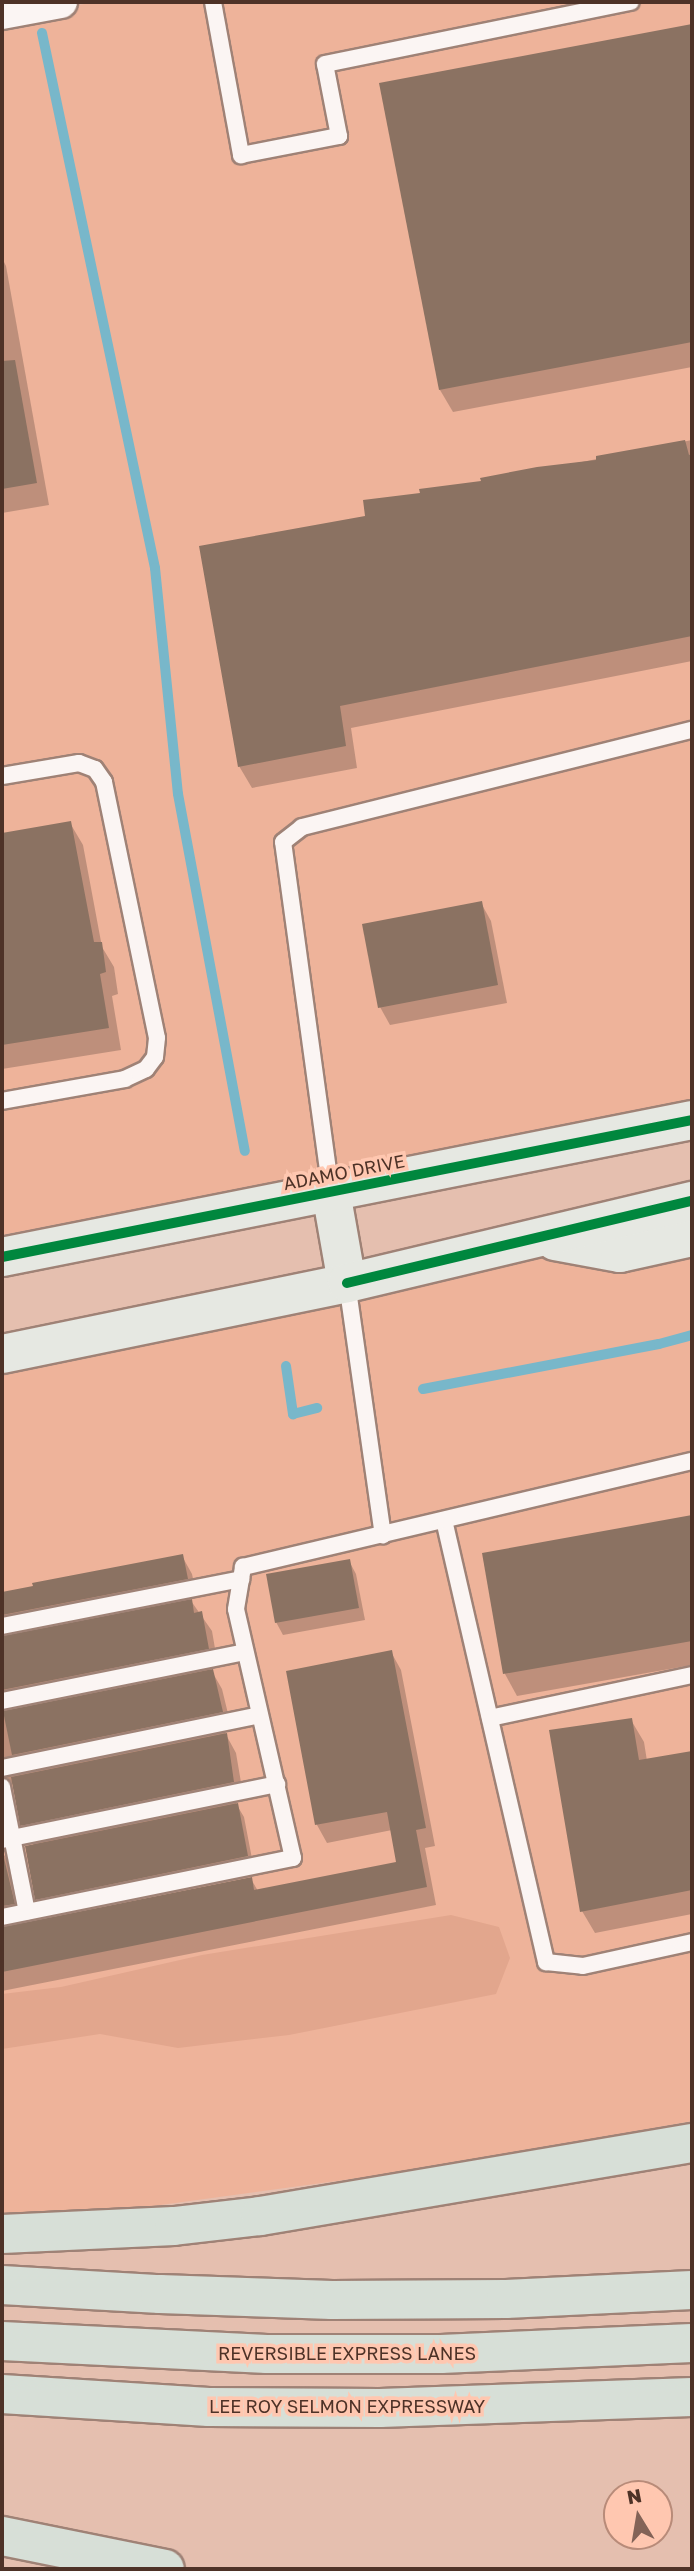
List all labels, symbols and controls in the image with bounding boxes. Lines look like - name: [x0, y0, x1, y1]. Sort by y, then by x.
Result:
- street label: ADAMO DRIVE: [281, 1150, 407, 1194]
- street label: REVERSIBLE EXPRESS LANES: [218, 2342, 476, 2364]
- street label: LEE ROY SELMON EXPRESSWAY: [209, 2395, 485, 2417]
- north arrow: [603, 2480, 673, 2550]
- text: N: [625, 2483, 644, 2509]

